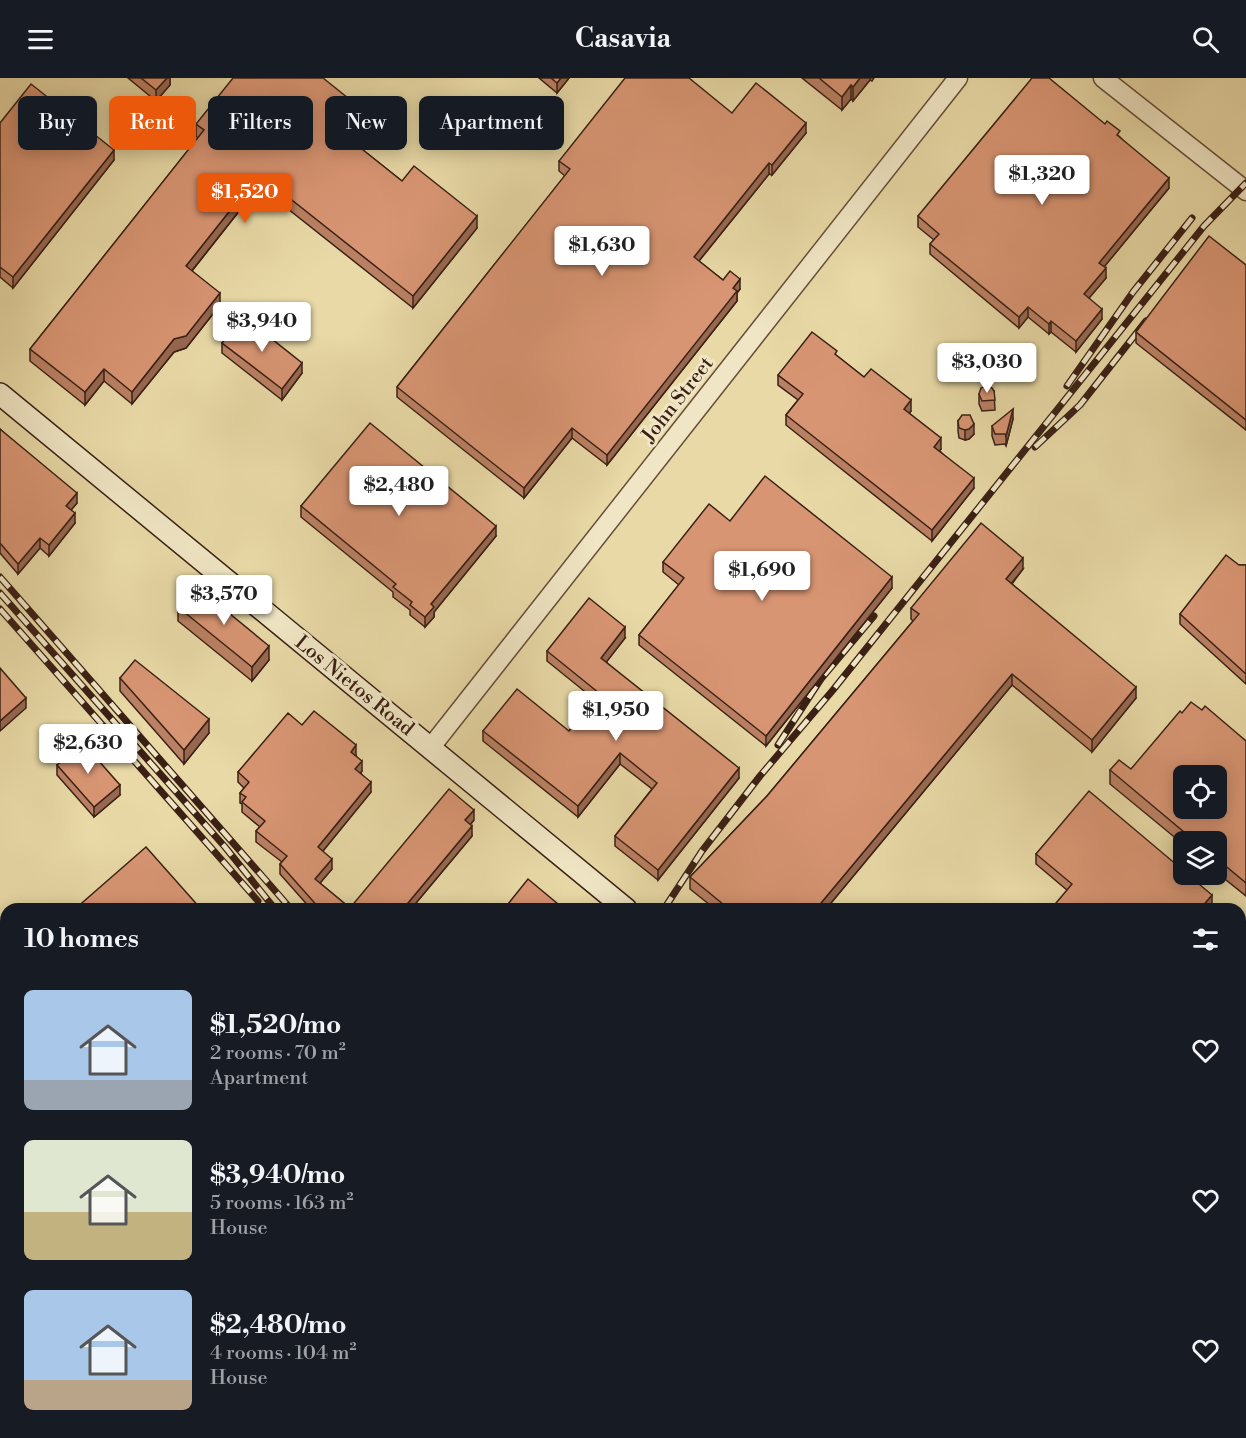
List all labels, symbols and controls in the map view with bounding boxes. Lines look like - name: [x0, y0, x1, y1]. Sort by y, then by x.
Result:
- text: Casavia: [575, 22, 671, 56]
- icon: menu: [24, 23, 57, 56]
- icon: search: [1189, 23, 1222, 56]
- chip: Buy: [18, 96, 97, 150]
- chip: Rent: [109, 96, 196, 150]
- chip: Filters: [208, 96, 313, 150]
- chip: New: [325, 96, 407, 150]
- chip: Apartment: [419, 96, 564, 150]
- pin: $1,320: [993, 155, 1091, 206]
- text: $1,320: [1009, 162, 1075, 187]
- pin: $1,520: [196, 173, 294, 224]
- text: $1,520: [211, 180, 279, 205]
- pin: $1,630: [553, 226, 651, 277]
- text: $1,630: [568, 233, 636, 258]
- pin: $3,940: [213, 302, 311, 353]
- text: $3,940: [227, 309, 297, 334]
- pin: $3,030: [938, 343, 1036, 394]
- text: $3,030: [951, 350, 1023, 375]
- street label: John Street: [636, 352, 719, 449]
- pin: $2,480: [350, 466, 448, 517]
- text: $2,480: [363, 473, 435, 498]
- pin: $1,690: [713, 551, 811, 602]
- text: $1,690: [728, 558, 796, 583]
- pin: $3,570: [175, 575, 273, 626]
- text: $3,570: [190, 582, 258, 607]
- street label: Los Nietos Road: [289, 630, 419, 742]
- pin: $1,950: [567, 691, 665, 742]
- text: $1,950: [582, 698, 650, 723]
- pin: $2,630: [39, 724, 137, 775]
- text: $2,630: [53, 731, 123, 756]
- map controls: [1173, 765, 1227, 885]
- button: locate: [1173, 765, 1227, 819]
- button: layers: [1173, 831, 1227, 885]
- text: 10 homes: [24, 923, 139, 955]
- icon: filters: [1189, 923, 1222, 956]
- text: $1,520/mo: [210, 1009, 341, 1041]
- icon: home: [72, 1014, 144, 1086]
- icon: heart: [1189, 1034, 1222, 1067]
- text: 2 rooms · 70 m²: [210, 1041, 346, 1066]
- text: Apartment: [210, 1066, 308, 1091]
- text: $3,940/mo: [210, 1159, 345, 1191]
- icon: home: [72, 1164, 144, 1236]
- icon: heart: [1189, 1184, 1222, 1217]
- text: 5 rooms · 163 m²: [210, 1191, 354, 1216]
- text: House: [210, 1216, 268, 1241]
- text: $2,480/mo: [210, 1309, 347, 1341]
- icon: home: [72, 1314, 144, 1386]
- icon: heart: [1189, 1334, 1222, 1367]
- text: 4 rooms · 104 m²: [210, 1341, 357, 1366]
- text: House: [210, 1366, 268, 1391]

